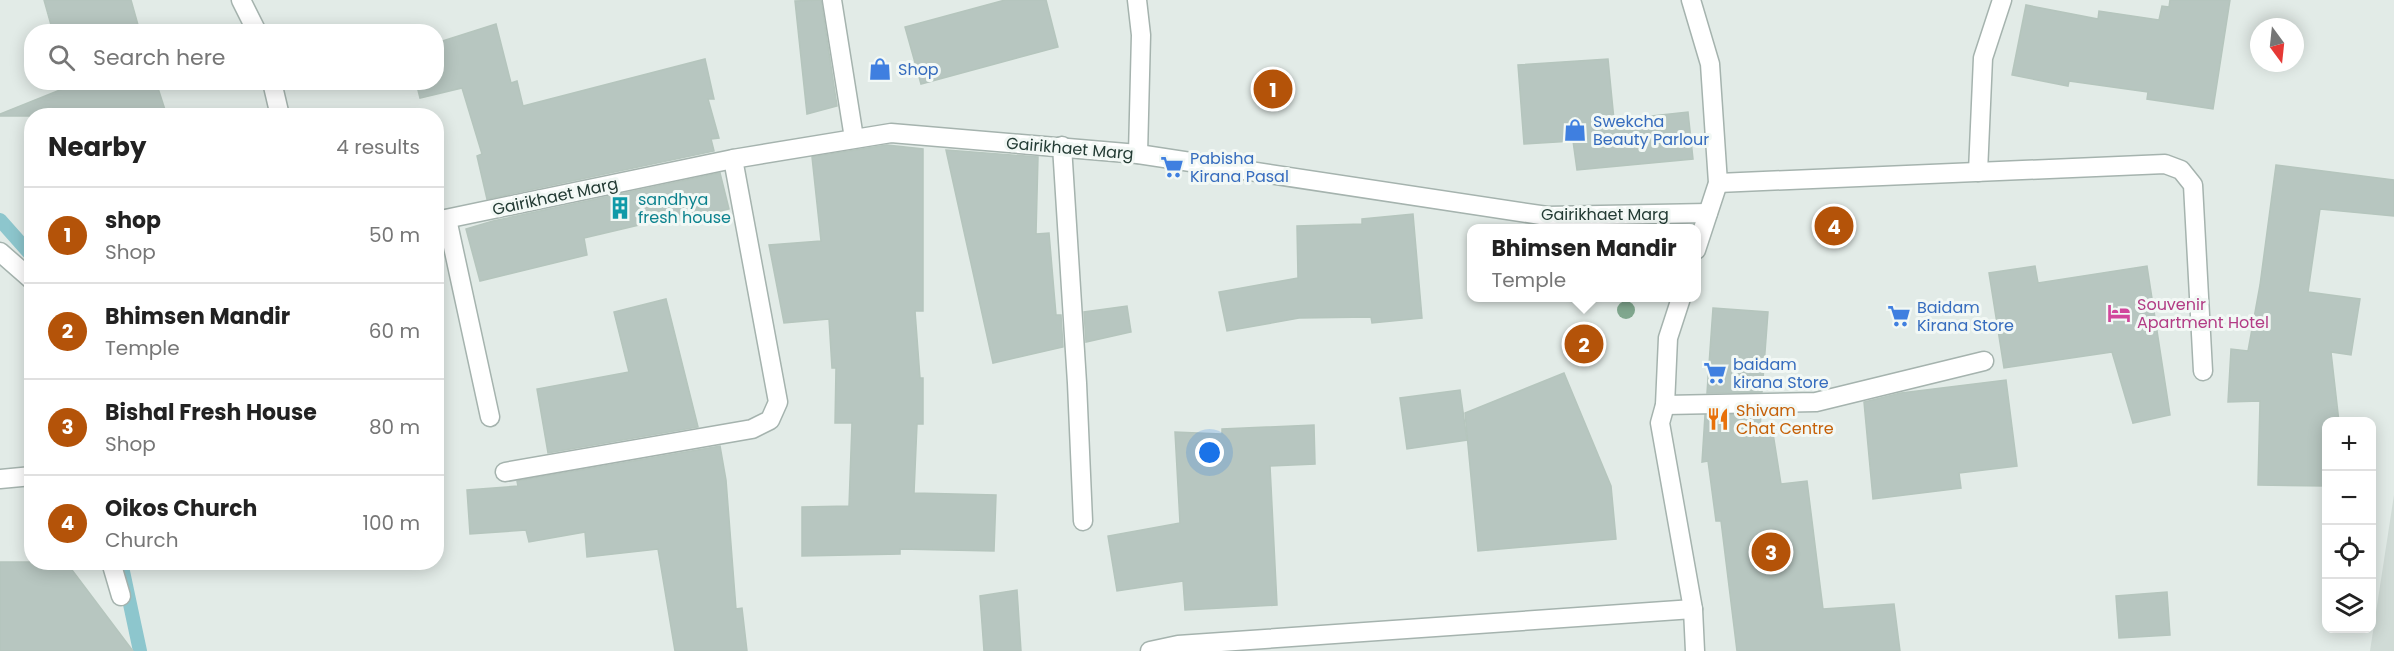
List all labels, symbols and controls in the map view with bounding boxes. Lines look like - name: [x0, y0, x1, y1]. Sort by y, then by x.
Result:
- north arrow: [2250, 18, 2304, 72]
- search box: [24, 24, 444, 90]
- icon: search: [45, 41, 78, 74]
- text: Search here: [93, 42, 226, 73]
- shop icon: Shop: [867, 56, 893, 82]
- place label: Shop: [898, 58, 939, 81]
- pin: 1: [1254, 66, 1292, 112]
- place label: Swekcha Beauty Parlour: [1593, 110, 1709, 151]
- shop icon: Swekcha Beauty Parlour: [1562, 117, 1588, 143]
- text: Nearby: [48, 129, 146, 165]
- street label: Gairikhaet Marg: [1005, 131, 1135, 166]
- text: 4 results: [336, 133, 420, 161]
- place label: Pabisha Kirana Pasal: [1190, 147, 1289, 188]
- supermarket icon: Pabisha Kirana Pasal: [1159, 154, 1185, 180]
- street label: Gairikhaet Marg: [490, 172, 620, 221]
- place label: sandhya fresh house: [638, 188, 731, 229]
- building icon: sandhya fresh house: [607, 195, 633, 221]
- street label: Gairikhaet Marg: [1541, 203, 1669, 226]
- pin: 4: [1814, 204, 1854, 248]
- text: shop: [105, 205, 161, 236]
- text: 1: [64, 221, 71, 249]
- text: 50 m: [369, 221, 420, 249]
- popup: [1467, 224, 1701, 302]
- text: Bhimsen Mandir: [1491, 233, 1677, 264]
- text: Shop: [105, 238, 156, 266]
- text: Temple: [1491, 266, 1566, 294]
- place label: Souvenir Apartment Hotel: [2137, 293, 2269, 334]
- place label: Baidam Kirana Store: [1917, 296, 2014, 337]
- hotel icon: Souvenir Apartment Hotel: [2106, 300, 2132, 326]
- text: Bhimsen Mandir: [105, 301, 290, 332]
- supermarket icon: Baidam Kirana Store: [1886, 303, 1912, 329]
- text: 2: [62, 317, 73, 345]
- text: 60 m: [369, 317, 420, 345]
- pin: 2: [1564, 322, 1604, 366]
- text: Temple: [105, 334, 180, 362]
- place label: baidam kirana Store: [1733, 353, 1829, 394]
- supermarket icon: baidam kirana Store: [1702, 360, 1728, 386]
- text: Bishal Fresh House: [105, 397, 317, 428]
- place label: Shivam Chat Centre: [1736, 399, 1834, 440]
- restaurant icon: Shivam Chat Centre: [1705, 406, 1731, 432]
- text: 3: [61, 413, 74, 441]
- text: 80 m: [369, 413, 420, 441]
- map controls: [2322, 417, 2376, 633]
- button: +: [2322, 417, 2376, 471]
- text: Shop: [105, 430, 156, 458]
- your location: [1195, 438, 1224, 467]
- button: −: [2322, 471, 2376, 525]
- text: Oikos Church: [105, 493, 257, 524]
- text: 4: [61, 509, 74, 537]
- text: 100 m: [363, 509, 420, 537]
- button: locate: [2322, 525, 2376, 579]
- text: Church: [105, 526, 178, 554]
- pin: 3: [1752, 530, 1790, 574]
- button: layers: [2322, 579, 2376, 633]

